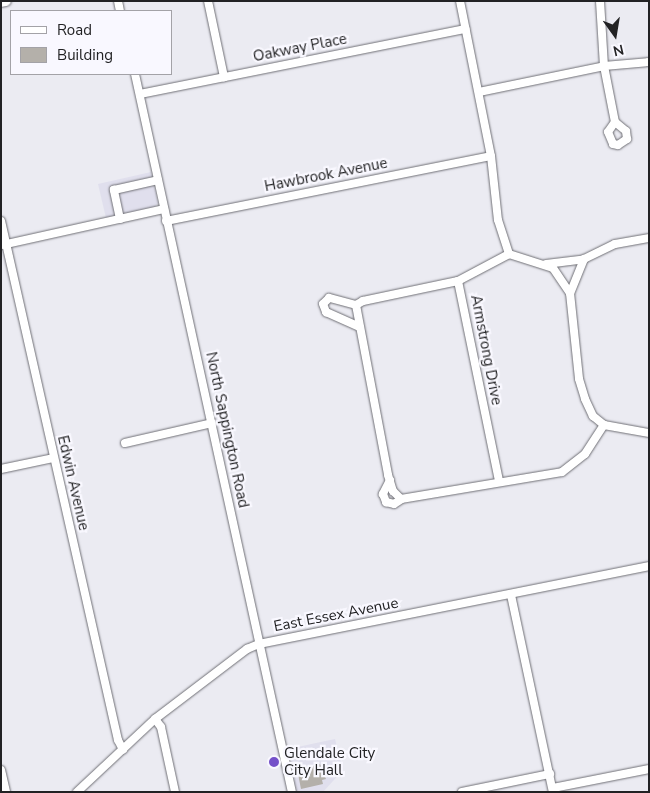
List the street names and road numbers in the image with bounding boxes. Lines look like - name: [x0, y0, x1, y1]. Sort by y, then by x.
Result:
- street label: Oakway Place: [252, 30, 348, 66]
- street label: Hawbrook Avenue: [263, 154, 389, 196]
- street label: Armstrong Drive: [466, 293, 506, 407]
- street label: North Sappington Road: [202, 350, 252, 510]
- street label: Edwin Avenue: [53, 434, 93, 532]
- street label: East Essex Avenue: [272, 594, 400, 636]

